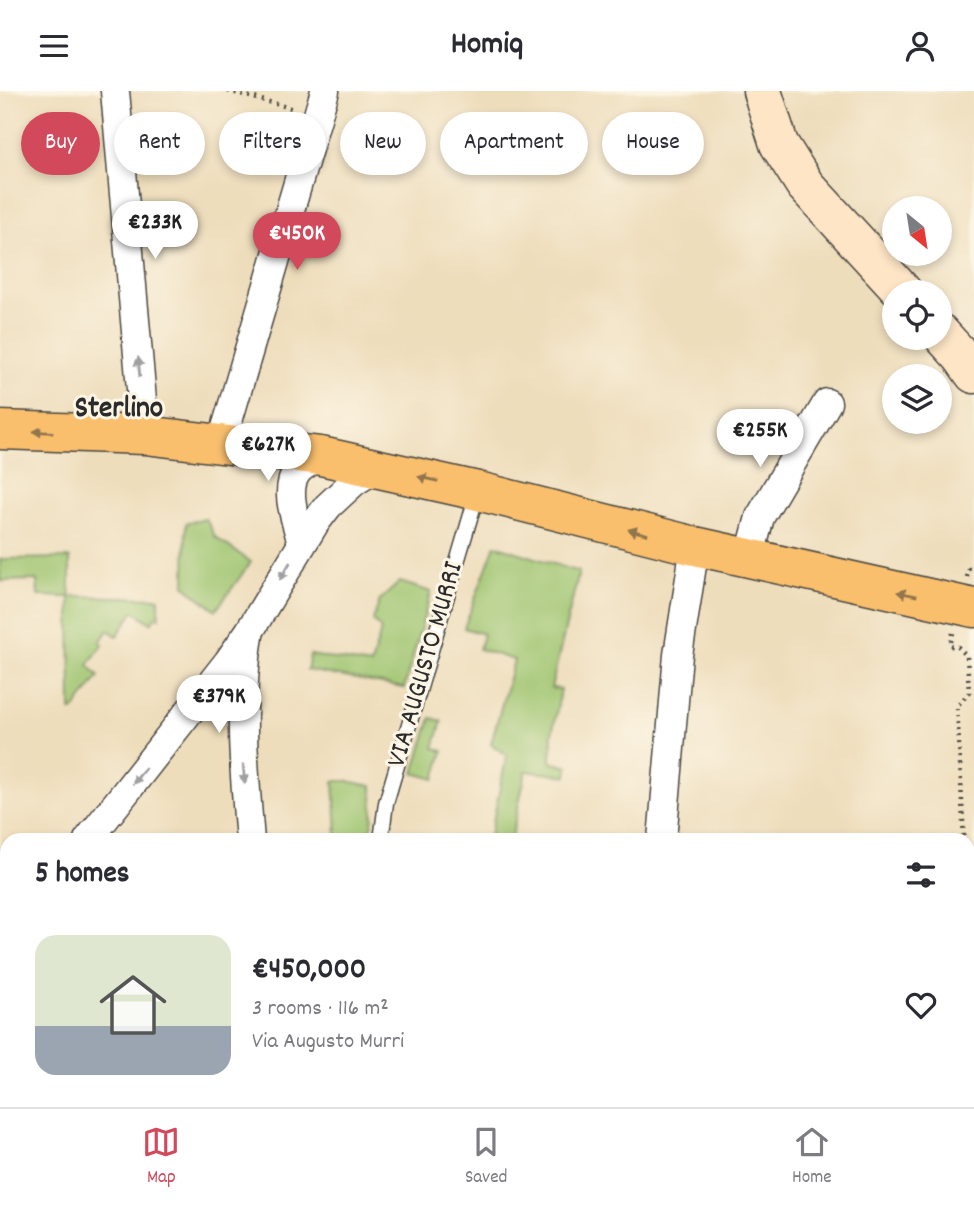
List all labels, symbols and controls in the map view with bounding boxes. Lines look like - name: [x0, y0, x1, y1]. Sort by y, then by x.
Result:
- text: Homiq: [451, 23, 523, 69]
- icon: menu: [35, 27, 73, 65]
- icon: person: [901, 27, 939, 65]
- chip: Buy: [21, 112, 100, 175]
- chip: Rent: [114, 112, 205, 175]
- chip: Filters: [219, 112, 326, 175]
- chip: New: [340, 112, 426, 175]
- chip: Apartment: [440, 112, 588, 175]
- chip: House: [602, 112, 704, 175]
- north arrow: [882, 196, 952, 266]
- map controls: [882, 196, 952, 434]
- pin: €233K: [106, 201, 204, 261]
- text: €233K: [128, 207, 182, 240]
- pin: €450K: [248, 213, 346, 272]
- text: €450K: [269, 218, 325, 251]
- button: locate: [882, 280, 952, 350]
- one-way arrow: [133, 356, 144, 378]
- button: layers: [882, 364, 952, 434]
- district label: Sterlino: [75, 389, 163, 432]
- pin: €255K: [711, 409, 809, 469]
- text: €255K: [733, 415, 787, 448]
- pin: €627K: [219, 423, 317, 483]
- one-way arrow: [32, 426, 54, 437]
- text: €627K: [241, 429, 295, 462]
- one-way arrow: [417, 473, 439, 484]
- one-way arrow: [627, 526, 649, 537]
- street label: VIA AUGUSTO MURRI: [379, 557, 476, 772]
- one-way arrow: [279, 562, 292, 581]
- one-way arrow: [896, 589, 918, 600]
- pin: €379K: [170, 675, 268, 735]
- text: €379K: [192, 681, 246, 714]
- one-way arrow: [239, 763, 250, 785]
- one-way arrow: [132, 767, 147, 785]
- text: 5 homes: [35, 854, 129, 897]
- icon: filters: [902, 856, 940, 894]
- text: €450,000: [252, 950, 366, 993]
- icon: home: [91, 963, 175, 1047]
- icon: heart: [902, 986, 940, 1024]
- text: 3 rooms · 116 m²: [252, 993, 389, 1026]
- text: Via Augusto Murri: [252, 1026, 404, 1059]
- tab: Map: [142, 1123, 180, 1192]
- tab: Saved: [465, 1123, 507, 1192]
- tab: Home: [792, 1123, 832, 1192]

